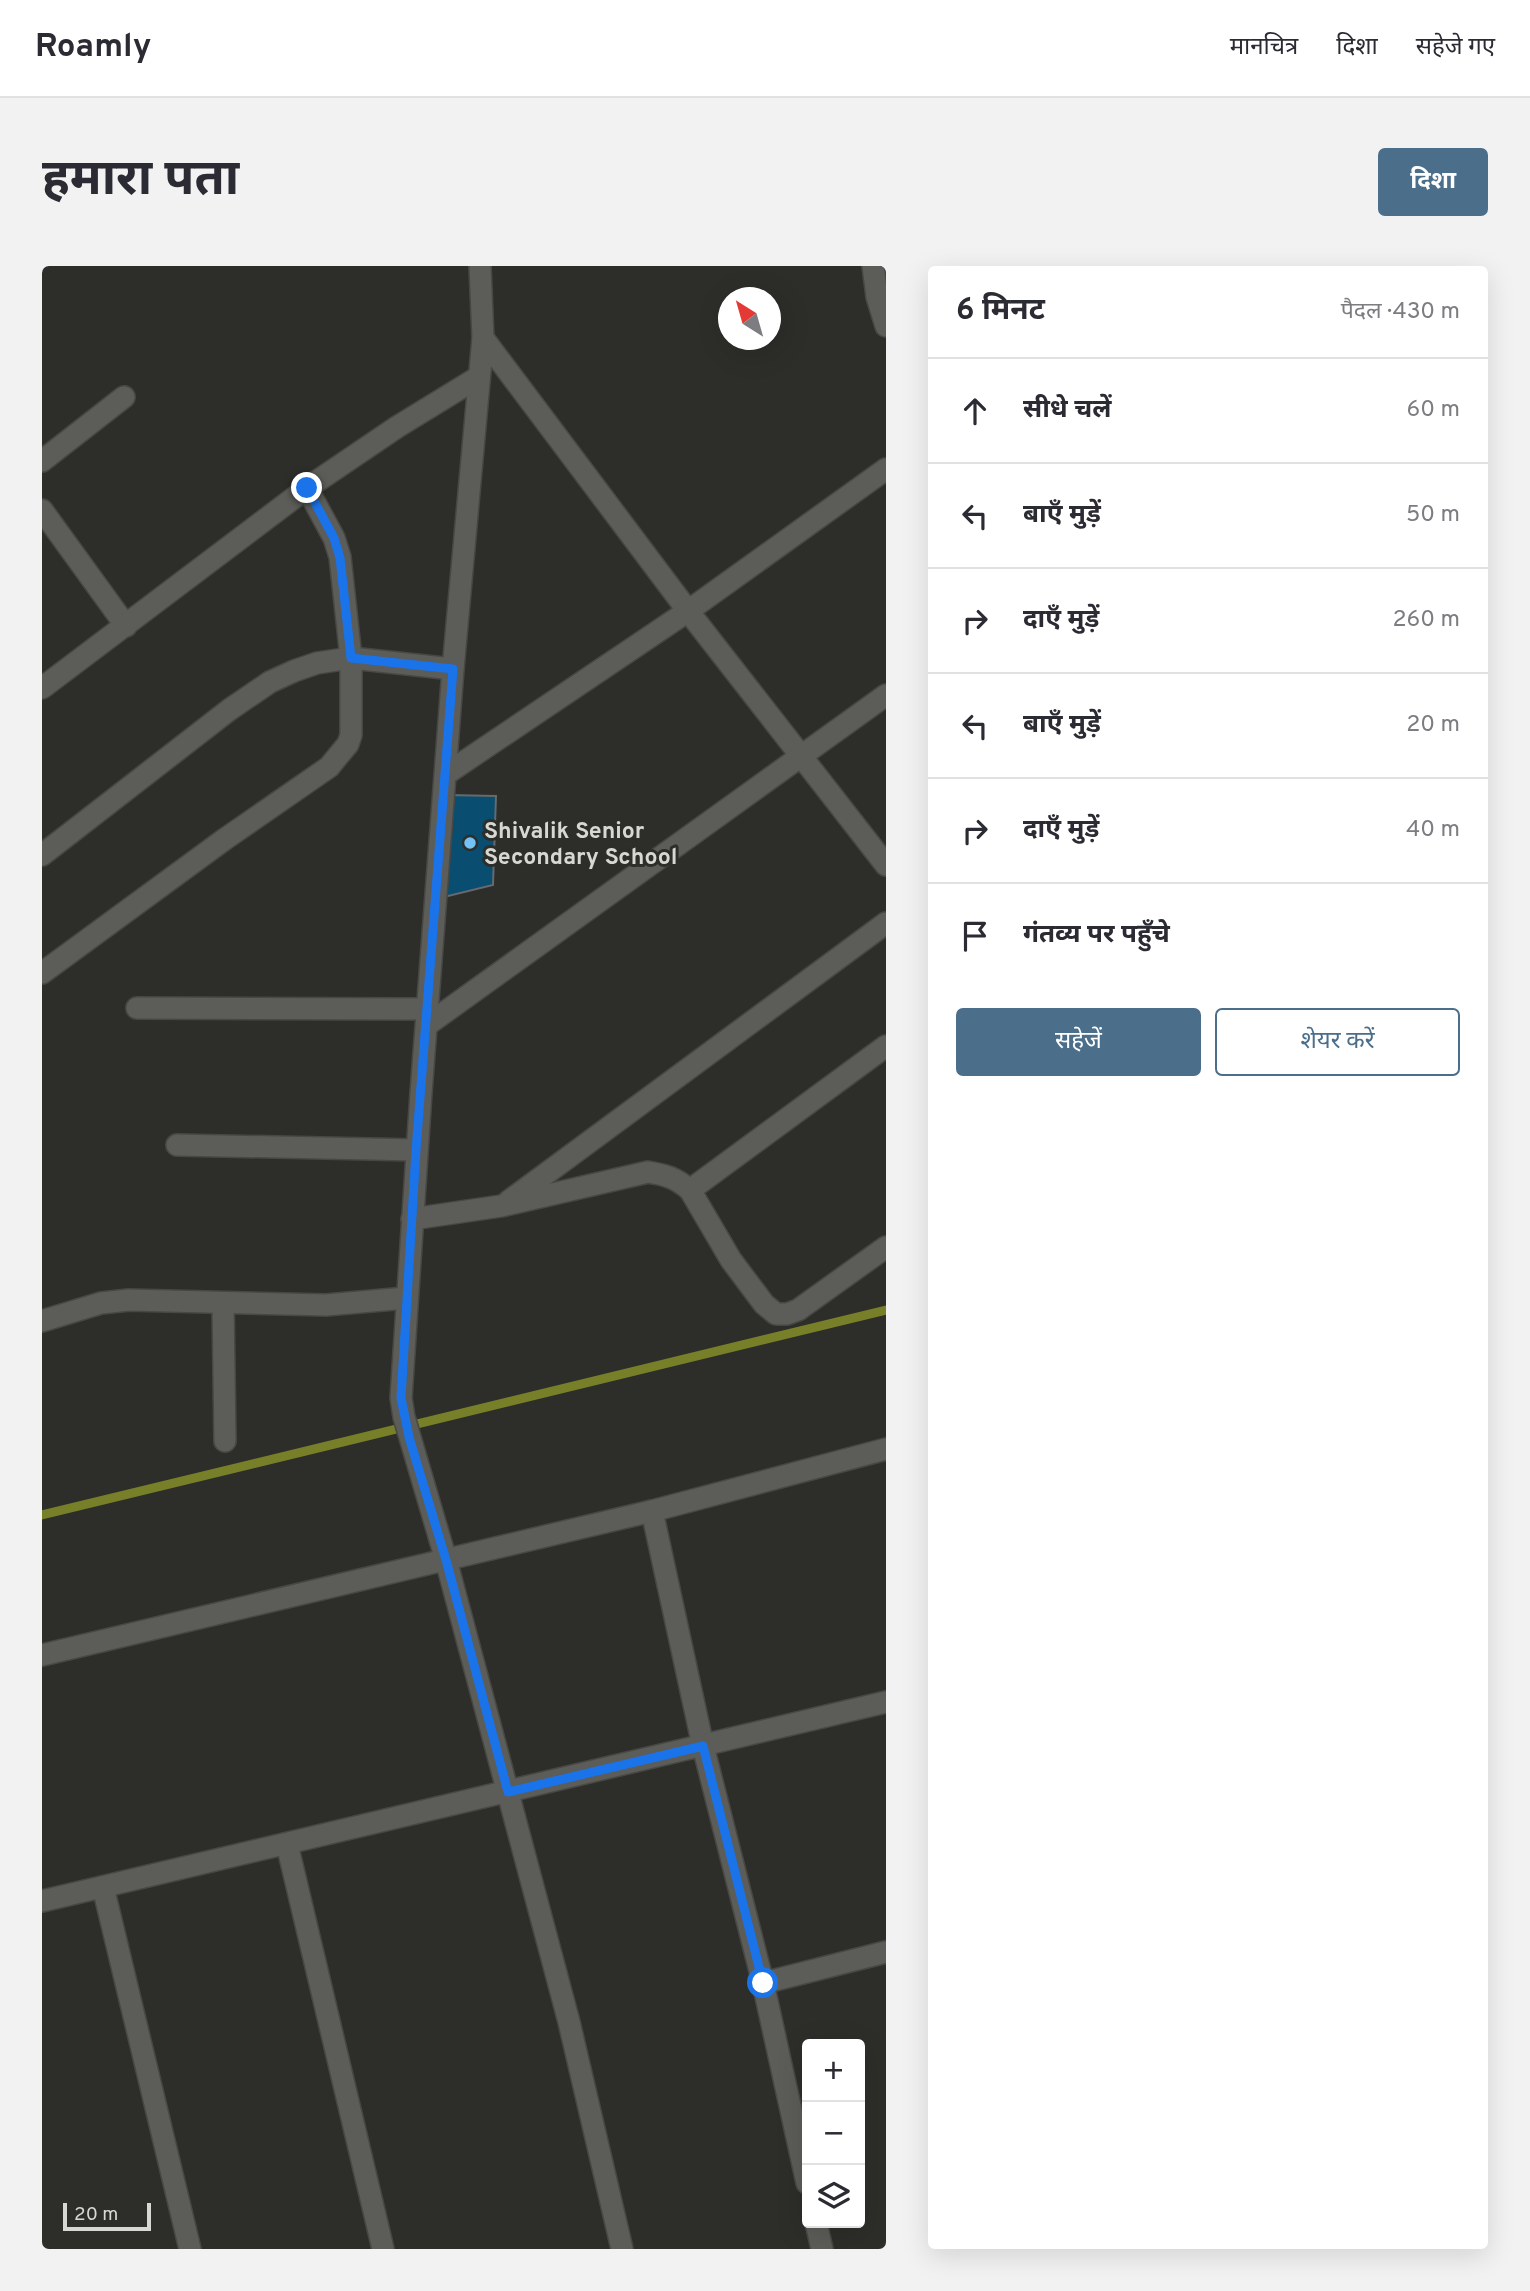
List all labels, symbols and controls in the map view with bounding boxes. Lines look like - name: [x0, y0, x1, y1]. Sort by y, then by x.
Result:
- text: Roamly: [35, 27, 151, 69]
- text: मानचित्र: [1230, 33, 1298, 63]
- text: दिशा: [1336, 33, 1378, 63]
- text: सहेजे गए: [1416, 33, 1495, 63]
- button: दिशा: [1378, 148, 1488, 216]
- text: हमारा पता: [42, 151, 239, 213]
- north arrow: [718, 287, 781, 350]
- text: 6 मिनट: [956, 293, 1045, 330]
- text: पैदल · 430 m: [1341, 298, 1460, 327]
- icon: ahead: [956, 392, 994, 430]
- text: सीधे चलें: [1023, 394, 1111, 427]
- text: 60 m: [1407, 396, 1460, 425]
- route end: [291, 472, 322, 503]
- icon: left: [956, 497, 994, 535]
- text: बाएँ मुड़ें: [1023, 499, 1101, 532]
- text: 50 m: [1406, 501, 1460, 530]
- icon: right: [956, 602, 994, 640]
- text: दाएँ मुड़ें: [1023, 604, 1099, 637]
- text: 260 m: [1393, 606, 1460, 635]
- icon: left: [956, 707, 994, 745]
- text: बाएँ मुड़ें: [1023, 709, 1101, 742]
- text: 20 m: [1406, 711, 1460, 740]
- icon: right: [956, 812, 994, 850]
- text: दाएँ मुड़ें: [1023, 814, 1099, 847]
- text: 40 m: [1406, 816, 1460, 845]
- place label: Shivalik Senior Secondary School: [484, 818, 677, 873]
- marker: Shivalik Senior Secondary School: [462, 835, 478, 851]
- icon: arrive: [956, 917, 994, 955]
- text: गंतव्य पर पहुँचे: [1023, 919, 1170, 952]
- button: सहेजें: [956, 1008, 1201, 1076]
- button: शेयर करें: [1215, 1008, 1460, 1076]
- route start: [747, 1967, 778, 1998]
- map controls: [802, 2039, 865, 2228]
- button: +: [802, 2039, 865, 2102]
- button: −: [802, 2102, 865, 2165]
- button: layers: [802, 2165, 865, 2228]
- scale bar: [63, 2200, 150, 2232]
- text: 20 m: [74, 2203, 118, 2227]

